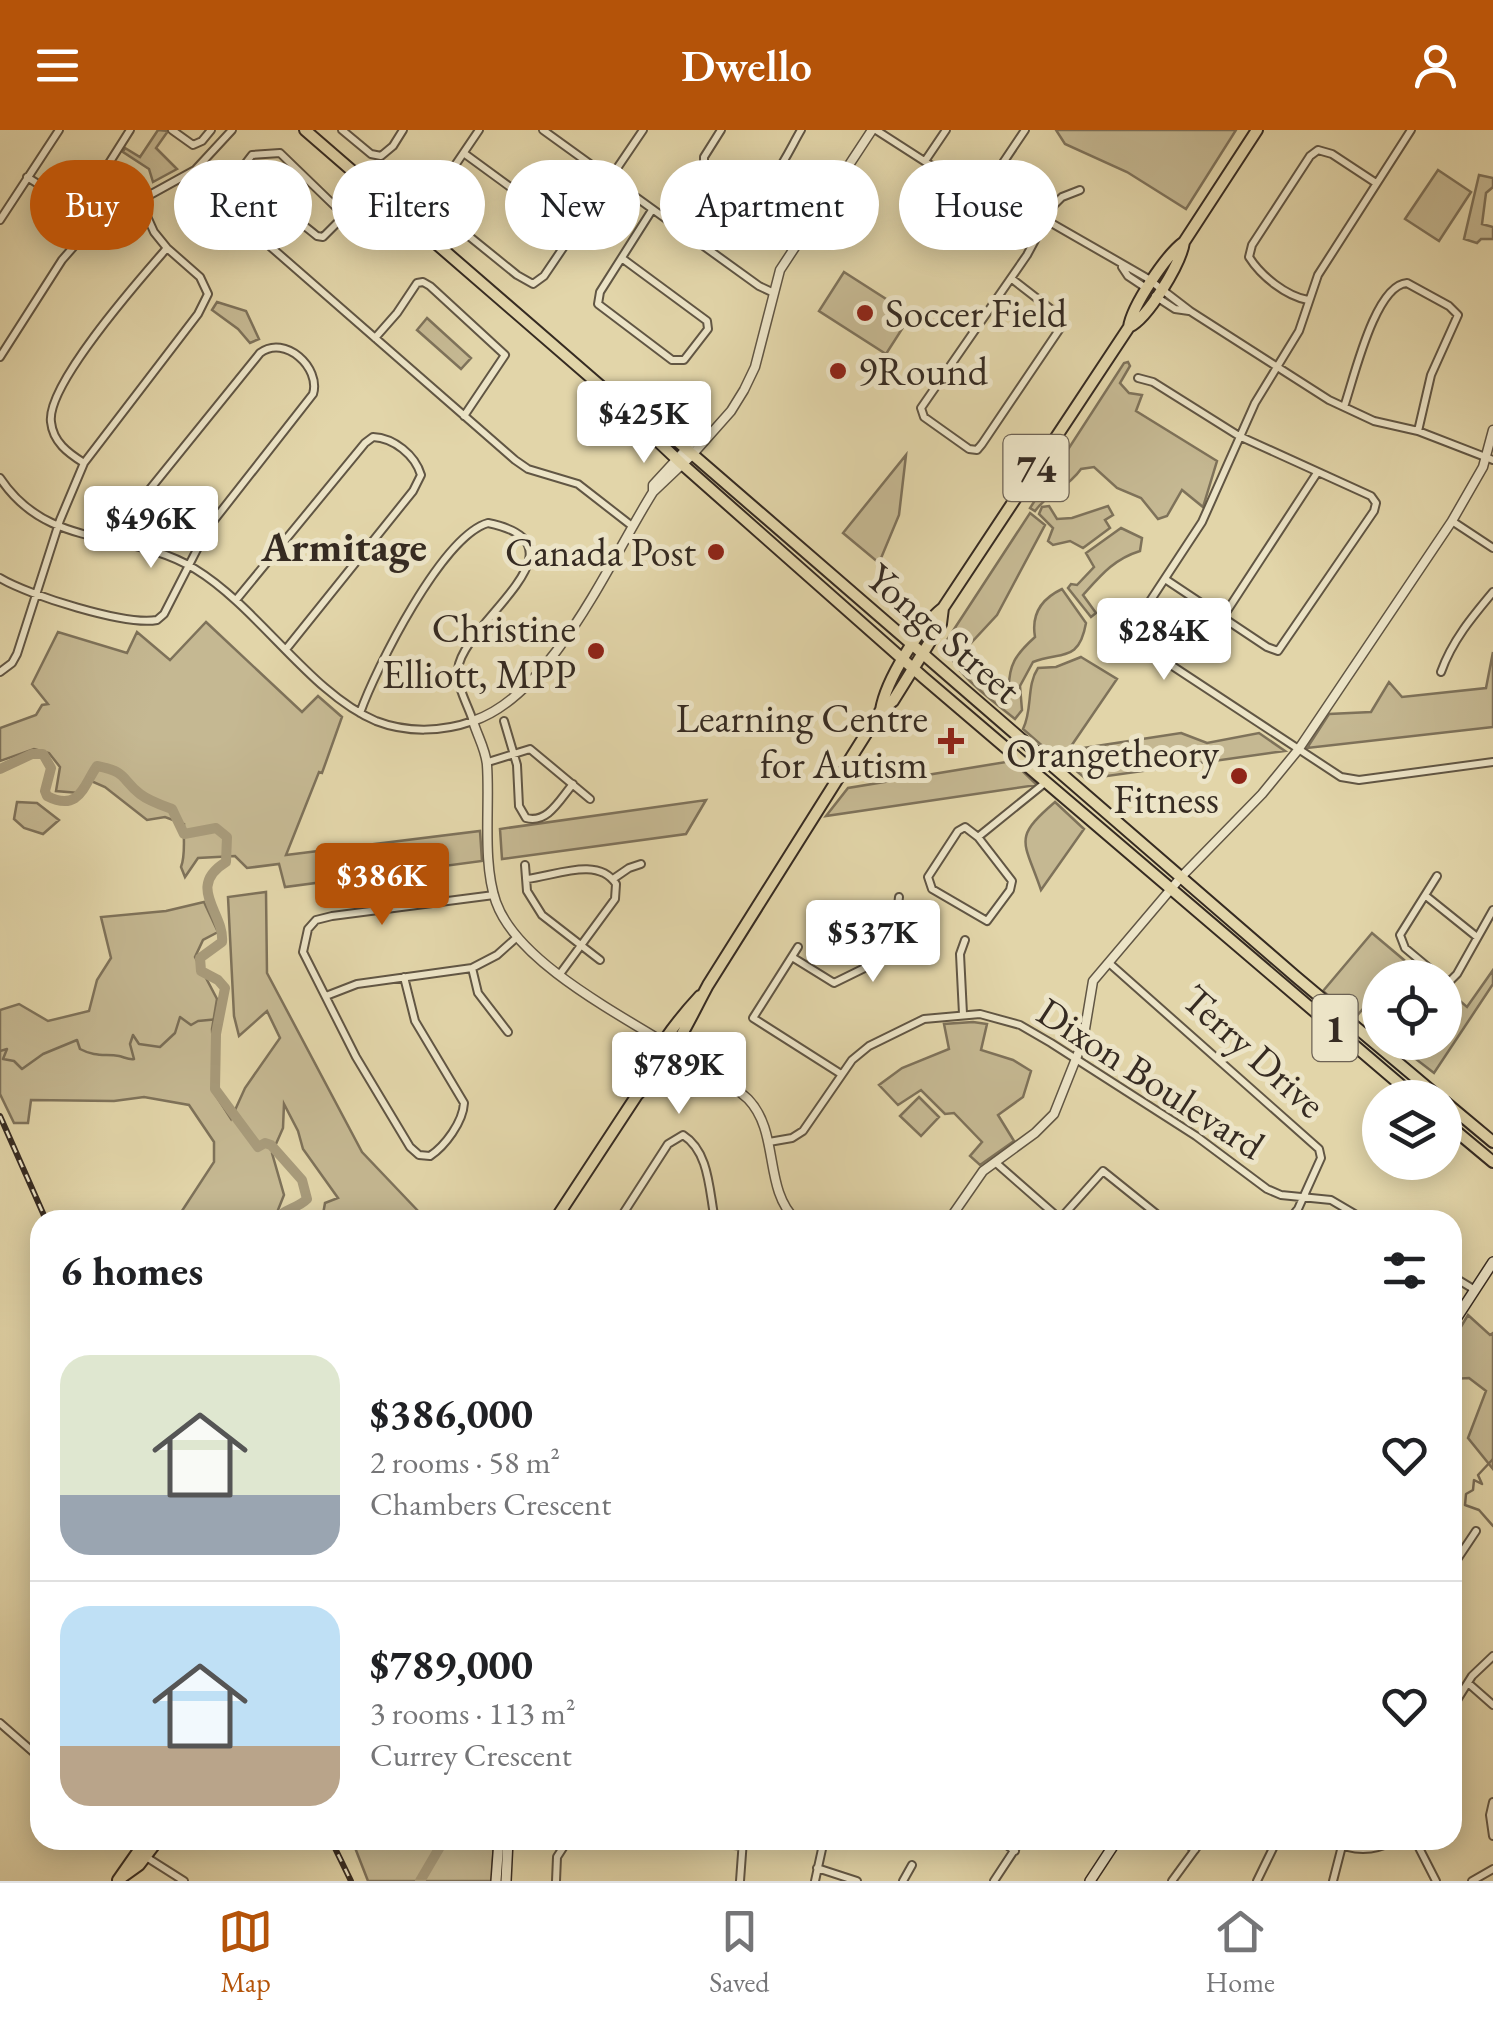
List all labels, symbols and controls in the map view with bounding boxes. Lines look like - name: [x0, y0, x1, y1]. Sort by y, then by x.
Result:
- text: Dwello: [681, 36, 812, 94]
- icon: menu: [30, 38, 85, 93]
- icon: person: [1408, 38, 1463, 93]
- chip: Buy: [30, 160, 154, 250]
- chip: Rent: [174, 160, 312, 250]
- chip: Filters: [332, 160, 485, 250]
- chip: New: [505, 160, 640, 250]
- chip: Apartment: [660, 160, 879, 250]
- chip: House: [899, 160, 1058, 250]
- place label: Soccer Field: [885, 287, 1068, 339]
- marker: Soccer Field: [854, 302, 876, 324]
- place label: 9Round: [858, 345, 989, 397]
- marker: 9Round: [827, 360, 849, 382]
- pin: $425K: [574, 381, 714, 466]
- text: $425K: [599, 392, 689, 434]
- road number: 74: [1004, 435, 1068, 501]
- pin: $496K: [81, 486, 221, 571]
- text: $496K: [106, 497, 196, 539]
- district label: Armitage: [260, 519, 427, 574]
- place label: Canada Post: [505, 526, 696, 578]
- marker: Canada Post: [705, 541, 727, 563]
- street label: Yonge Street: [856, 551, 1033, 715]
- pin: $284K: [1094, 598, 1234, 683]
- place label: Christine Elliott, MPP: [382, 602, 576, 700]
- text: $284K: [1119, 609, 1209, 651]
- marker: Christine Elliott, MPP: [585, 640, 607, 662]
- place label: Learning Centre for Autism: [676, 692, 928, 790]
- place label: Orangetheory Fitness: [1006, 727, 1219, 825]
- marker: Learning Centre for Autism: [938, 728, 964, 754]
- marker: Orangetheory Fitness: [1228, 765, 1250, 787]
- pin: $386K: [312, 843, 452, 928]
- text: $386K: [337, 854, 427, 896]
- pin: $537K: [803, 900, 943, 985]
- text: $537K: [828, 911, 918, 953]
- map controls: [1362, 960, 1462, 1180]
- button: locate: [1362, 960, 1462, 1060]
- street label: Terry Drive: [1171, 973, 1337, 1129]
- street label: Dixon Boulevard: [1027, 985, 1275, 1171]
- road number: 1: [1312, 995, 1358, 1061]
- pin: $789K: [609, 1032, 749, 1117]
- text: $789K: [634, 1043, 724, 1085]
- button: layers: [1362, 1080, 1462, 1180]
- text: 6 homes: [60, 1243, 203, 1298]
- icon: filters: [1377, 1243, 1432, 1298]
- text: $386,000: [370, 1386, 533, 1441]
- icon: home: [140, 1395, 260, 1515]
- icon: heart: [1377, 1428, 1432, 1483]
- text: 2 rooms · 58 m²: [370, 1441, 560, 1483]
- text: Chambers Crescent: [370, 1483, 611, 1525]
- text: $789,000: [370, 1637, 533, 1692]
- icon: home: [140, 1646, 260, 1766]
- icon: heart: [1377, 1679, 1432, 1734]
- text: 3 rooms · 113 m²: [370, 1692, 576, 1734]
- text: Currey Crescent: [370, 1734, 572, 1776]
- tab: Map: [218, 1904, 273, 2000]
- tab: Saved: [709, 1904, 769, 2000]
- tab: Home: [1206, 1904, 1275, 2000]

